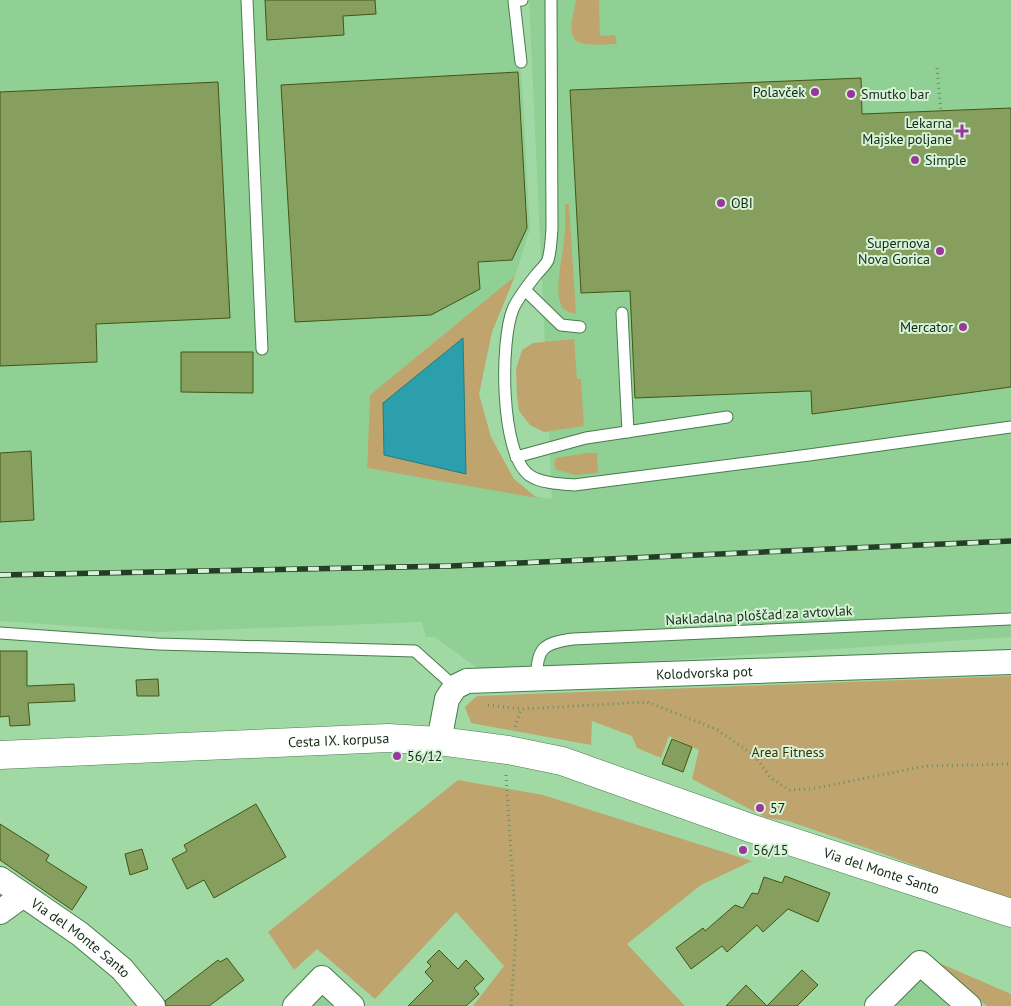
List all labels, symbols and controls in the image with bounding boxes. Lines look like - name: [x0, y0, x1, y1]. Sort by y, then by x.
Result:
- place label: Polavček: [753, 83, 805, 101]
- place label: Smutko bar: [861, 85, 929, 103]
- marker: Polavček: [809, 86, 821, 98]
- marker: Smutko bar: [845, 88, 857, 100]
- place label: Lekarna Majske poljane: [862, 114, 952, 148]
- marker: Lekarna Majske poljane: [956, 125, 968, 137]
- place label: Simple: [925, 151, 966, 169]
- marker: Simple: [909, 154, 921, 166]
- place label: OBI: [731, 194, 753, 212]
- marker: OBI: [715, 197, 727, 209]
- place label: Supernova Nova Gorica: [858, 234, 930, 268]
- marker: Supernova Nova Gorica: [934, 245, 946, 257]
- place label: Mercator: [900, 318, 953, 336]
- marker: Mercator: [957, 321, 969, 333]
- street label: Nakladalna ploščad za avtovlak: [665, 601, 853, 629]
- street label: Kolodvorska pot: [656, 662, 753, 683]
- street label: Cesta IX. korpusa: [288, 729, 390, 751]
- park label: Area Fitness: [751, 743, 825, 761]
- place label: 56/12: [407, 747, 442, 765]
- marker: 56/12: [391, 750, 403, 762]
- place label: 57: [770, 799, 785, 817]
- marker: 57: [754, 802, 766, 814]
- place label: 56/15: [753, 841, 788, 859]
- street label: Via del Monte Santo: [820, 843, 942, 898]
- marker: 56/15: [737, 844, 749, 856]
- street label: Via del Monte Santo: [27, 893, 134, 981]

